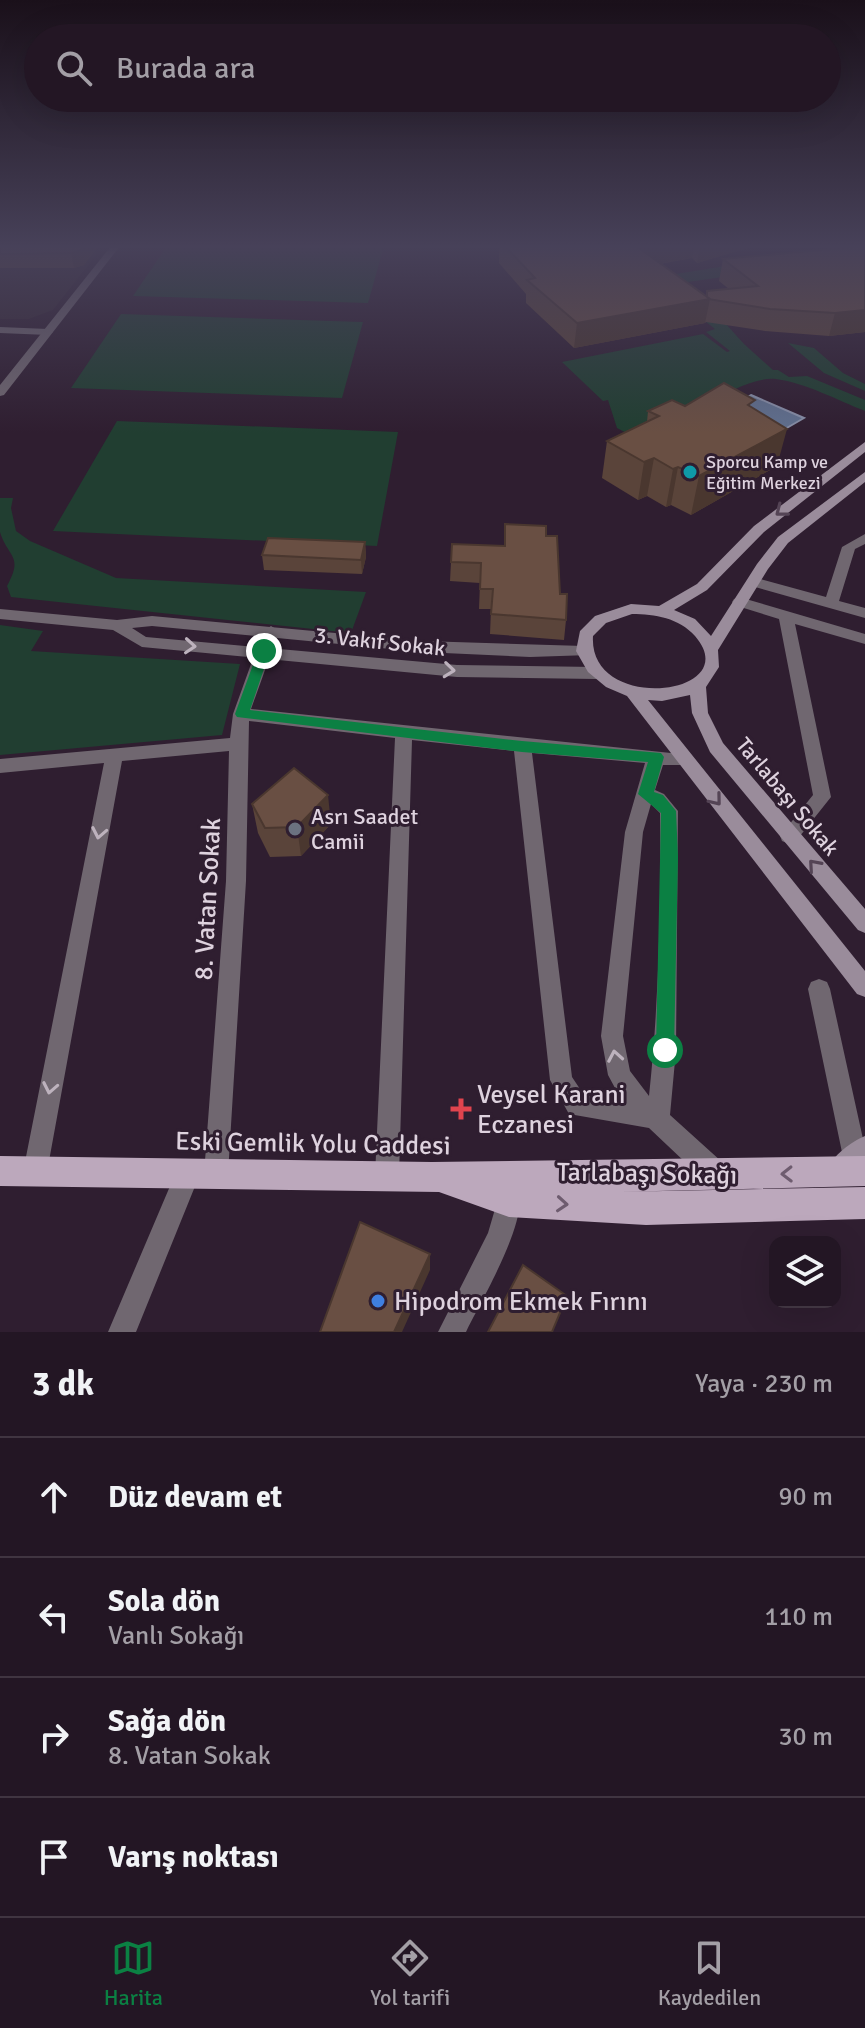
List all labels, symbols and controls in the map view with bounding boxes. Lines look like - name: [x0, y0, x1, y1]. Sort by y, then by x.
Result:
- search box: [24, 24, 841, 112]
- icon: search: [52, 46, 96, 90]
- text: Burada ara: [116, 50, 255, 87]
- place label: Sporcu Kamp ve Eğitim Merkezi: [706, 451, 828, 494]
- marker: Sporcu Kamp ve Eğitim Merkezi: [681, 463, 699, 481]
- one-way arrow: [776, 501, 790, 516]
- street label: 3. Vakıf Sokak: [313, 621, 447, 662]
- route end: [246, 633, 282, 669]
- one-way arrow: [184, 637, 197, 654]
- one-way arrow: [443, 661, 456, 678]
- street label: Tarlabaşı Sokak: [730, 732, 845, 861]
- one-way arrow: [706, 790, 720, 805]
- place label: Asrı Saadet Camii: [311, 803, 418, 855]
- street label: 8. Vatan Sokak: [188, 817, 228, 981]
- marker: Asrı Saadet Camii: [286, 820, 304, 838]
- one-way arrow: [91, 825, 108, 839]
- one-way arrow: [809, 860, 824, 874]
- route start: [647, 1032, 683, 1068]
- one-way arrow: [608, 1049, 625, 1063]
- place label: Veysel Karani Eczanesi: [477, 1079, 626, 1141]
- one-way arrow: [43, 1081, 60, 1095]
- marker: Veysel Karani Eczanesi: [452, 1100, 470, 1118]
- street label: Eski Gemlik Yolu Caddesi: [175, 1126, 451, 1162]
- street label: Tarlabaşı Sokağı: [556, 1156, 737, 1192]
- one-way arrow: [780, 1165, 793, 1183]
- one-way arrow: [556, 1195, 569, 1212]
- map controls: [769, 1236, 841, 1308]
- button: layers: [769, 1236, 841, 1308]
- place label: Hipodrom Ekmek Fırını: [394, 1286, 648, 1318]
- marker: Hipodrom Ekmek Fırını: [369, 1292, 387, 1310]
- text: 3 dk: [32, 1363, 94, 1405]
- text: Yaya · 230 m: [695, 1368, 833, 1400]
- icon: ahead: [32, 1475, 76, 1519]
- text: Düz devam et: [108, 1479, 282, 1516]
- text: 90 m: [778, 1481, 833, 1513]
- text: Sola dön: [108, 1583, 220, 1620]
- icon: left: [32, 1595, 76, 1639]
- text: 110 m: [764, 1601, 833, 1633]
- text: Vanlı Sokağı: [108, 1620, 244, 1652]
- text: Sağa dön: [108, 1703, 226, 1740]
- icon: right: [32, 1715, 76, 1759]
- text: 30 m: [778, 1721, 833, 1753]
- text: 8. Vatan Sokak: [108, 1740, 271, 1772]
- icon: arrive: [32, 1835, 76, 1879]
- text: Varış noktası: [108, 1839, 279, 1876]
- tab: Harita: [104, 1936, 163, 2011]
- tab: Yol tarifi: [370, 1936, 450, 2011]
- tab: Kaydedilen: [658, 1936, 761, 2011]

